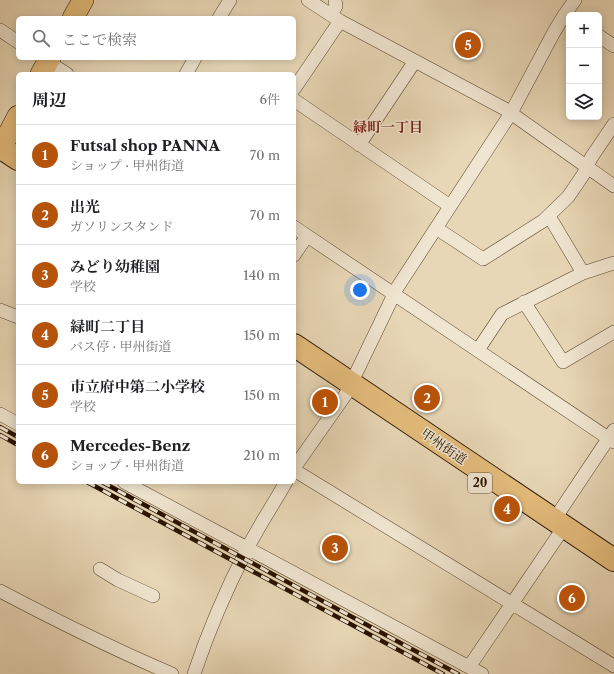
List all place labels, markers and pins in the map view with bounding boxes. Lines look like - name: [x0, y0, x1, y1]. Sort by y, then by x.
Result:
- pin: 5: [455, 30, 481, 60]
- pin: 2: [414, 383, 440, 413]
- pin: 1: [312, 387, 338, 417]
- pin: 4: [494, 494, 520, 524]
- pin: 3: [322, 533, 348, 563]
- pin: 6: [559, 583, 585, 613]

